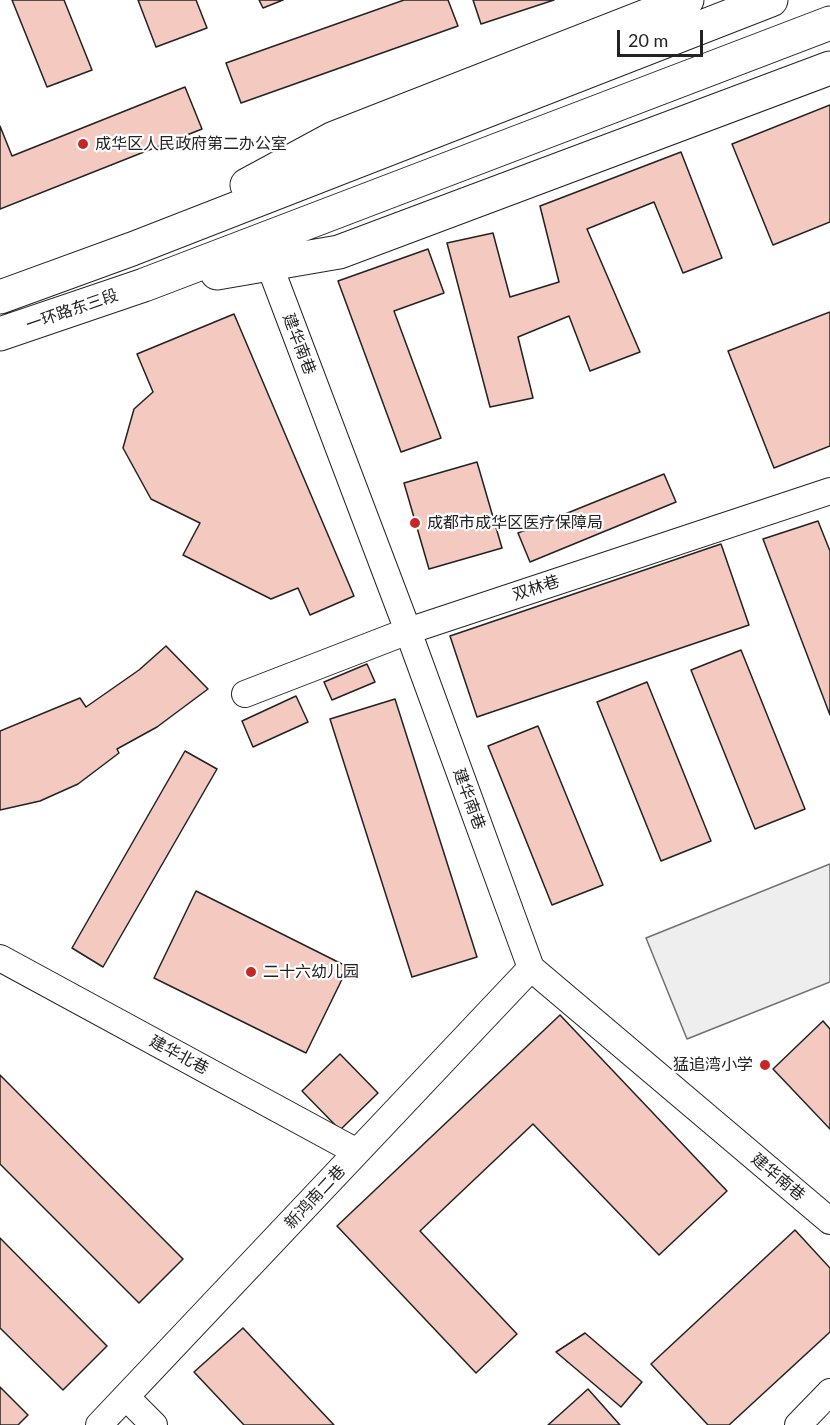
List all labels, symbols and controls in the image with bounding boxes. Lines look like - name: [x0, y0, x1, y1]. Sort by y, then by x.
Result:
- scale bar: [620, 18, 706, 56]
- text: 20 m: [628, 29, 668, 51]
- place label: 成华区人民政府第二办公室: [95, 134, 287, 154]
- marker: 成华区人民政府第二办公室: [76, 137, 90, 151]
- street label: 一环路东三段: [23, 285, 121, 335]
- street label: 建华南巷: [279, 311, 319, 377]
- place label: 成都市成华区医疗保障局: [427, 513, 603, 533]
- marker: 成都市成华区医疗保障局: [408, 516, 422, 530]
- street label: 双林巷: [510, 571, 562, 605]
- street label: 建华南巷: [449, 766, 489, 832]
- place label: 二十六幼儿园: [263, 962, 359, 982]
- marker: 二十六幼儿园: [244, 965, 258, 979]
- street label: 建华北巷: [146, 1032, 212, 1078]
- place label: 猛追湾小学: [673, 1055, 753, 1075]
- marker: 猛追湾小学: [758, 1058, 772, 1072]
- street label: 建华南巷: [747, 1149, 809, 1205]
- street label: 新鸿南二巷: [281, 1161, 349, 1233]

